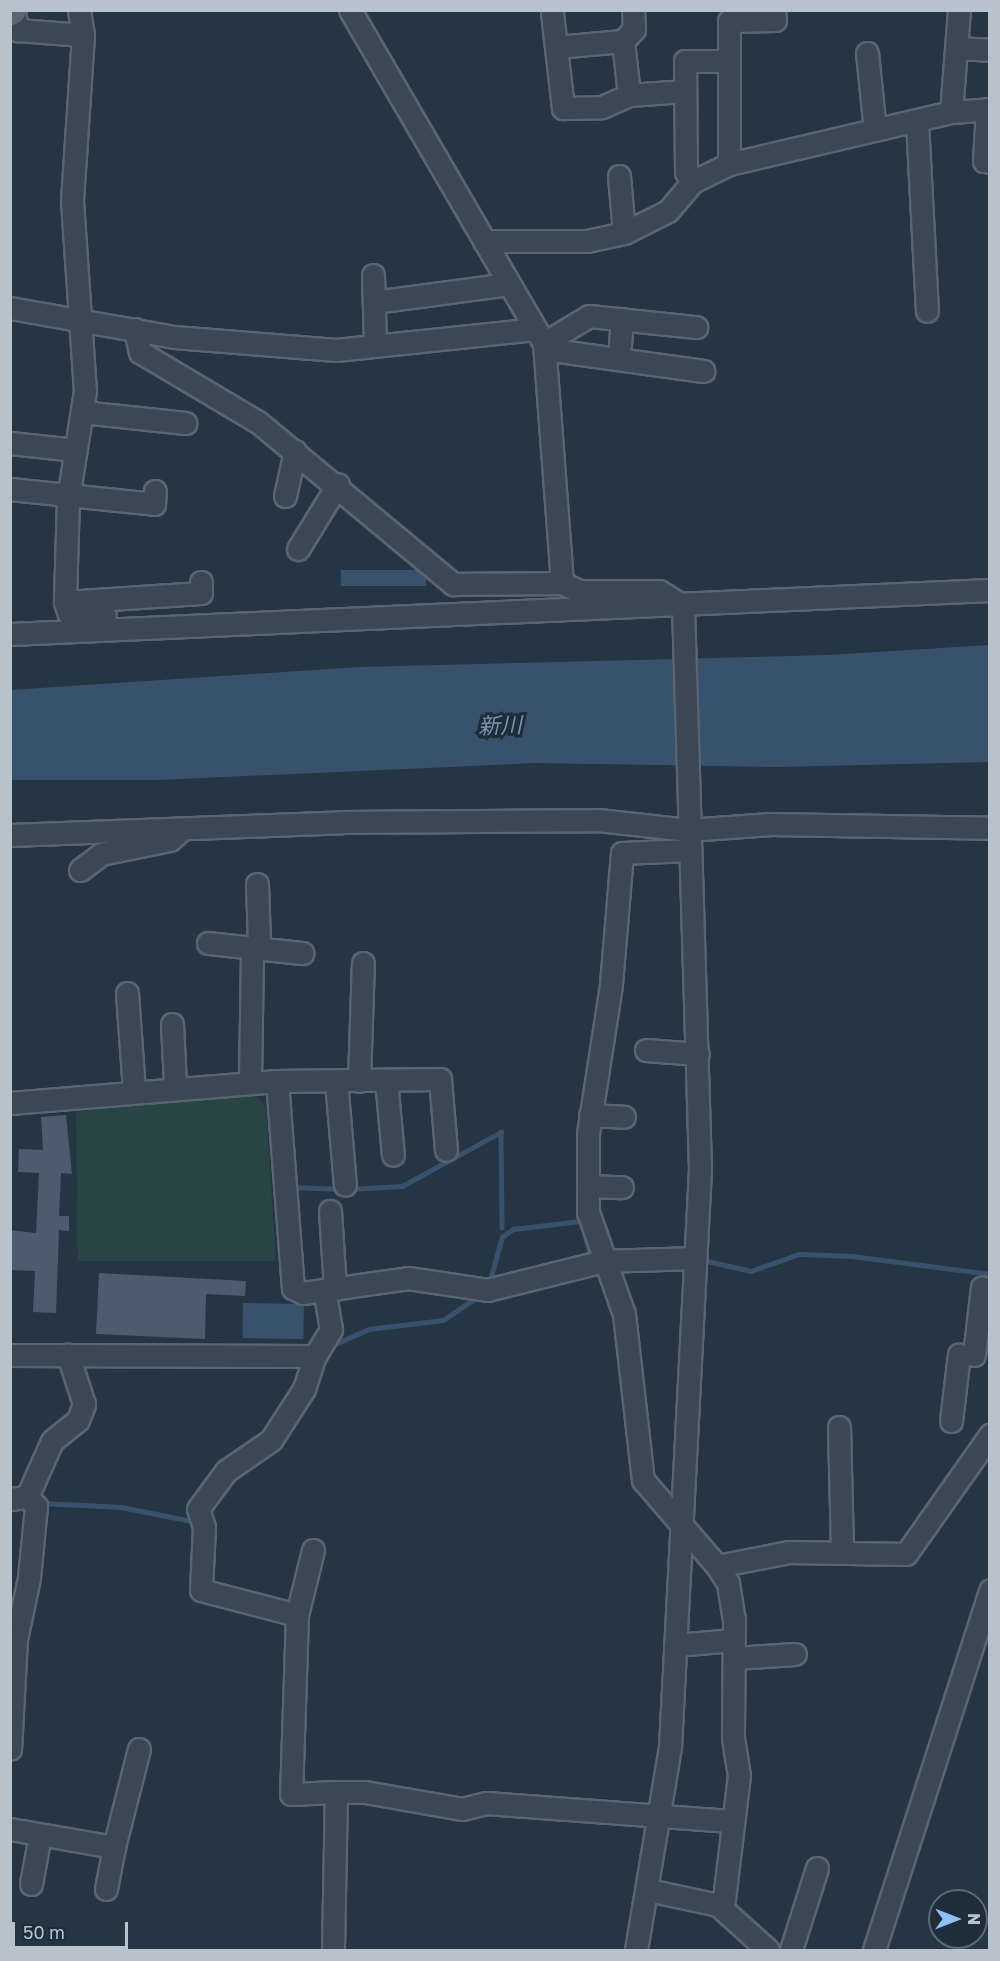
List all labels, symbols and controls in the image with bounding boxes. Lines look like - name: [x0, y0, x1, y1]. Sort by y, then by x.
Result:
- water label: 新川: [478, 711, 522, 739]
- north arrow: [928, 1889, 988, 1949]
- scale bar: [15, 1910, 130, 1948]
- text: N: [964, 1913, 984, 1925]
- text: 50 m: [23, 1921, 65, 1943]

